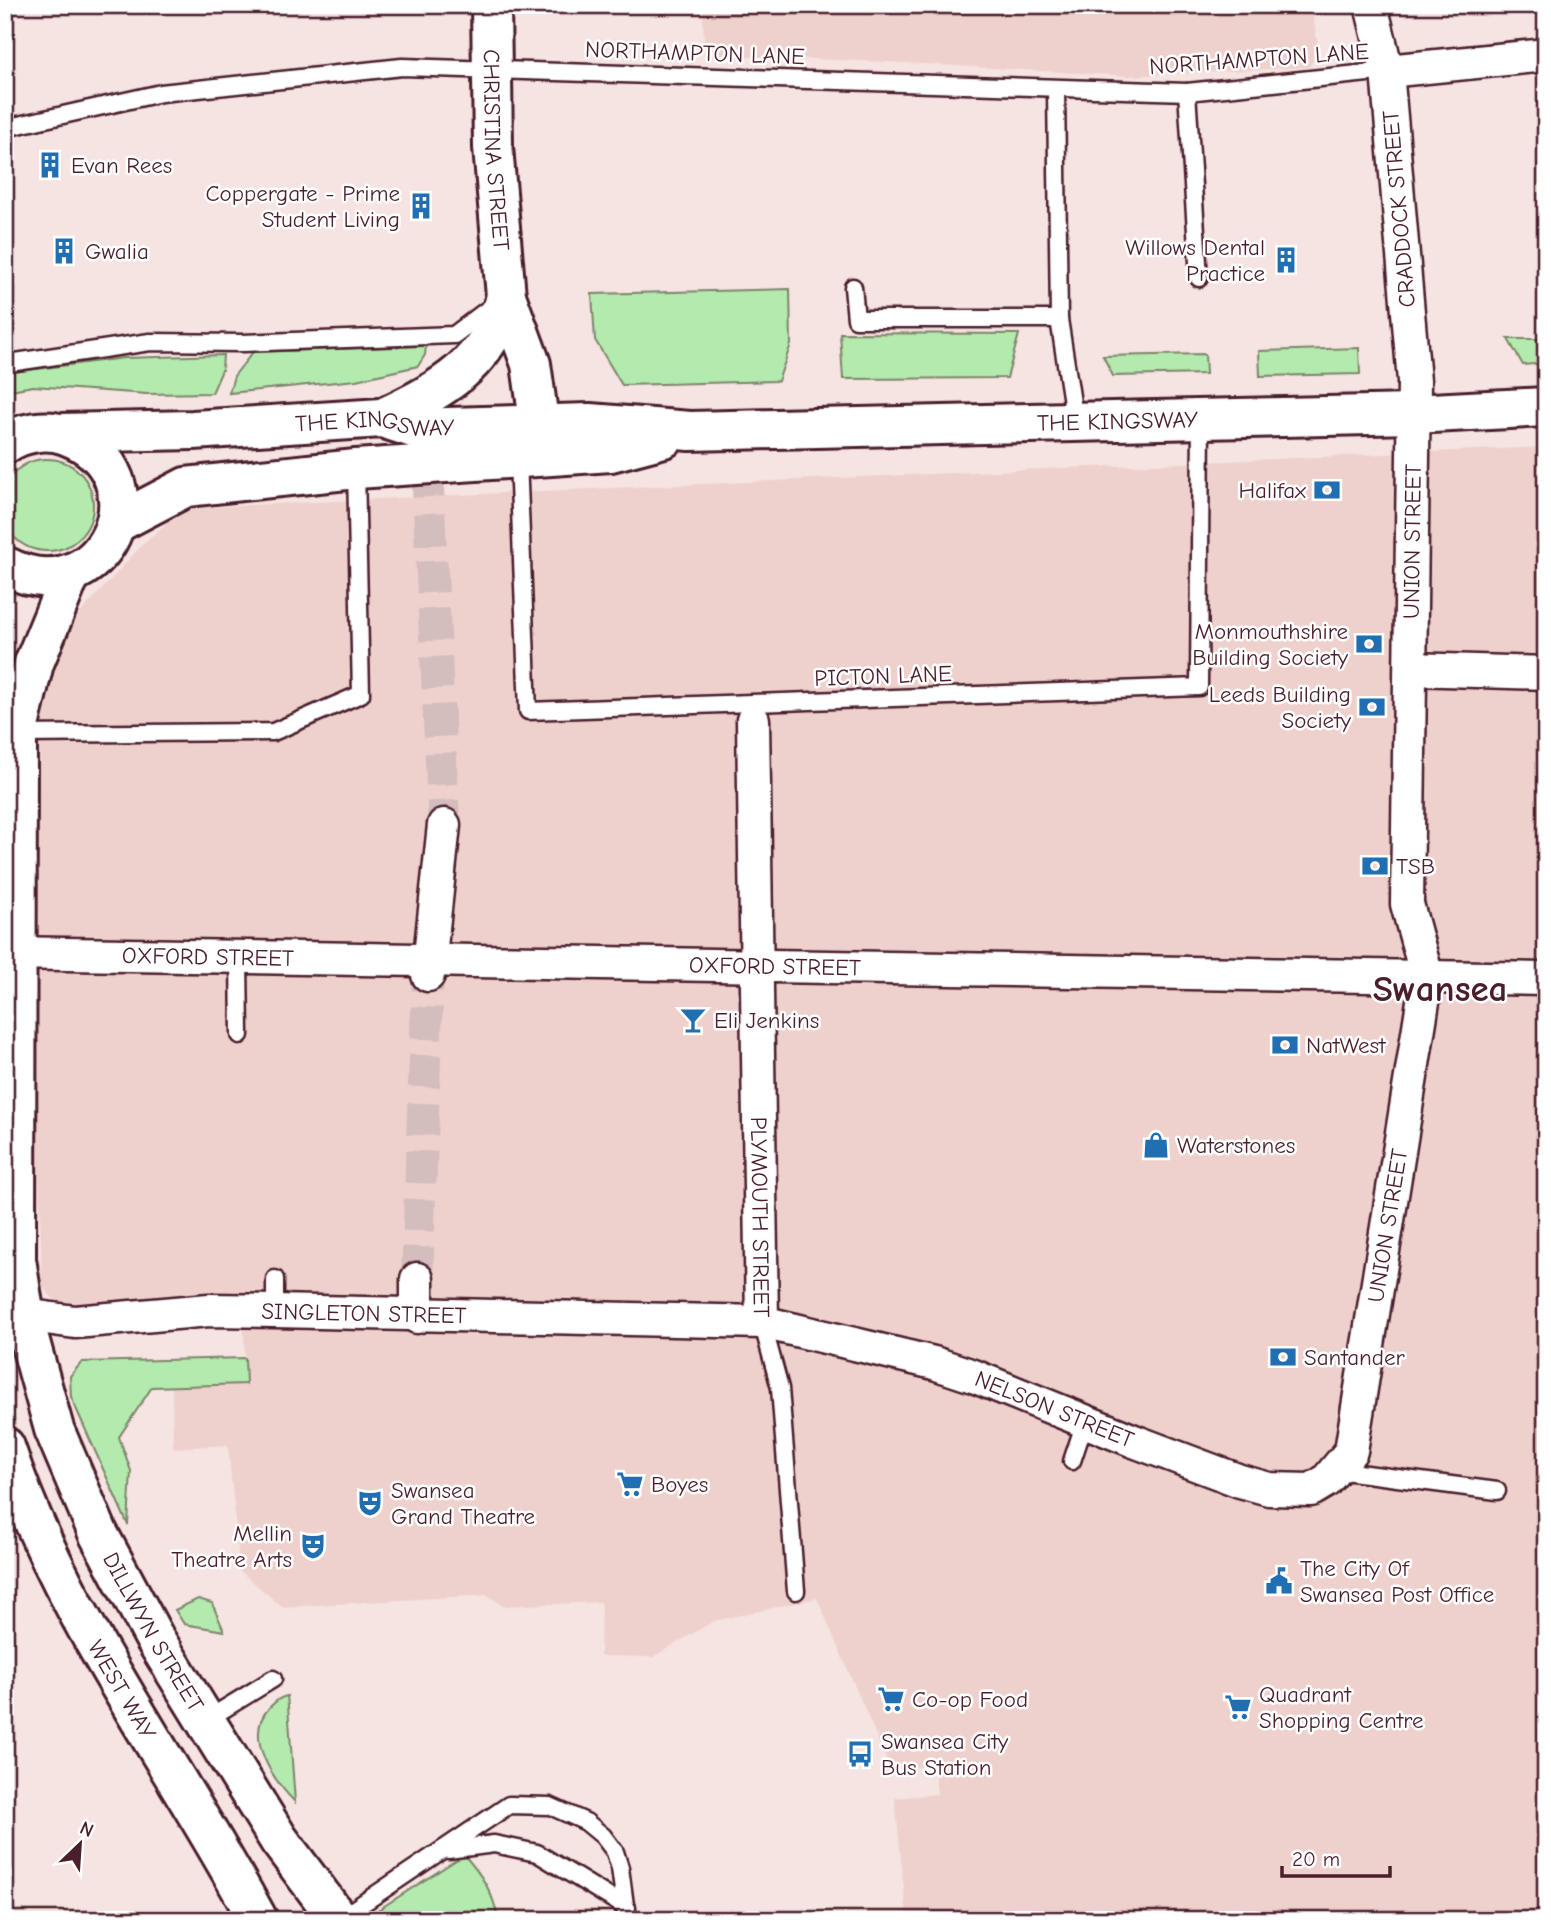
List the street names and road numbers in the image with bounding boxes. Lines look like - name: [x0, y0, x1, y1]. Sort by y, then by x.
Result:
- street label: NORTHAMPTON LANE: [585, 36, 806, 70]
- street label: NORTHAMPTON LANE: [1148, 38, 1370, 80]
- street label: CHRISTINA STREET: [478, 49, 515, 252]
- street label: CRADDOCK STREET: [1377, 109, 1421, 309]
- street label: THE KINGSWAY: [294, 404, 455, 442]
- street label: THE KINGSWAY: [1037, 406, 1199, 436]
- street label: UNION STREET: [1397, 464, 1426, 619]
- street label: PICTON LANE: [814, 660, 952, 692]
- street label: OXFORD STREET: [122, 941, 294, 971]
- street label: OXFORD STREET: [689, 951, 861, 981]
- street label: PLYMOUTH STREET: [745, 1116, 775, 1317]
- street label: UNION STREET: [1362, 1147, 1413, 1304]
- street label: SINGLETON STREET: [261, 1297, 467, 1329]
- street label: NELSON STREET: [971, 1365, 1138, 1453]
- street label: DILLWYN STREET: [97, 1547, 210, 1716]
- street label: WEST WAY: [83, 1635, 162, 1744]

